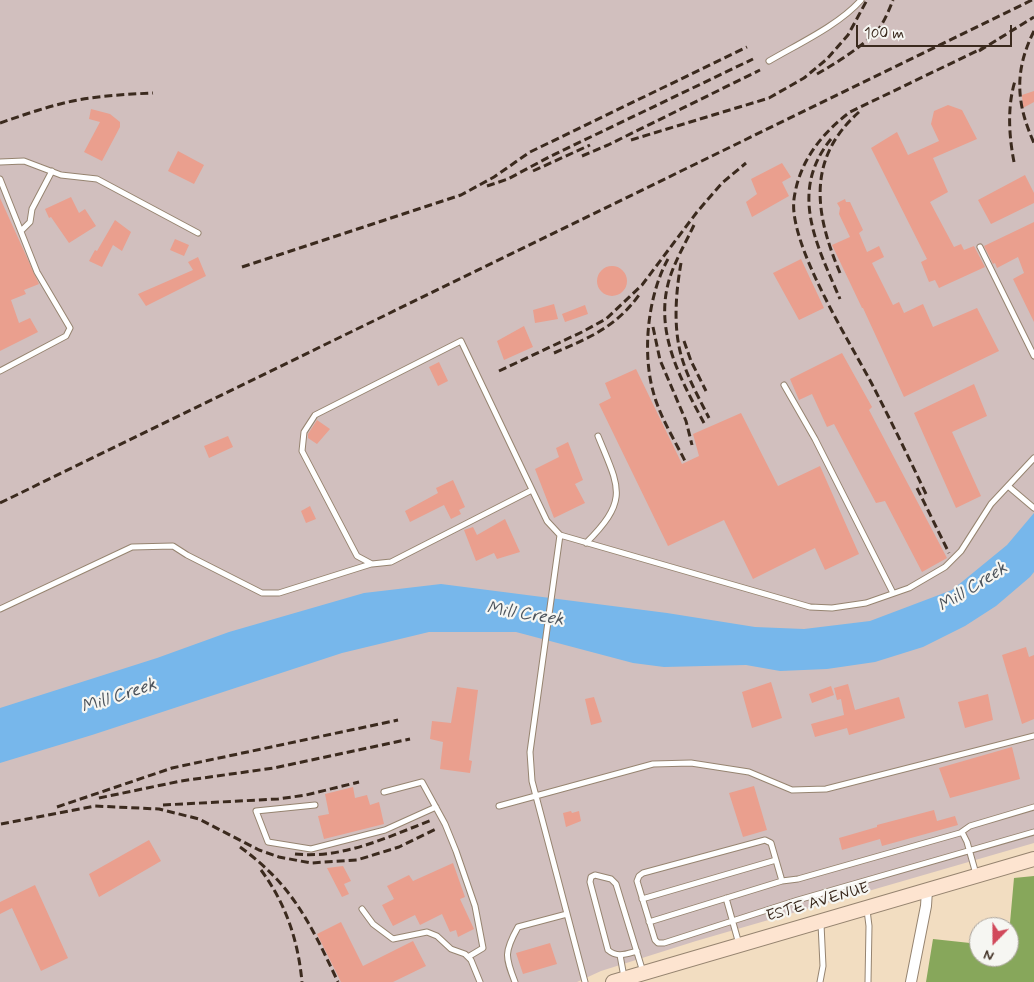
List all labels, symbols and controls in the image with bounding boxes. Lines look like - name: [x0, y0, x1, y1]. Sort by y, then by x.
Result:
- scale bar: [859, 15, 1015, 47]
- text: 100 m: [864, 24, 904, 44]
- water label: Mill Creek: [934, 558, 1012, 618]
- water label: Mill Creek: [485, 598, 565, 632]
- water label: Mill Creek: [79, 675, 159, 719]
- street label: ESTE AVENUE: [764, 879, 872, 927]
- north arrow: [969, 917, 1019, 967]
- text: N: [981, 945, 996, 965]

